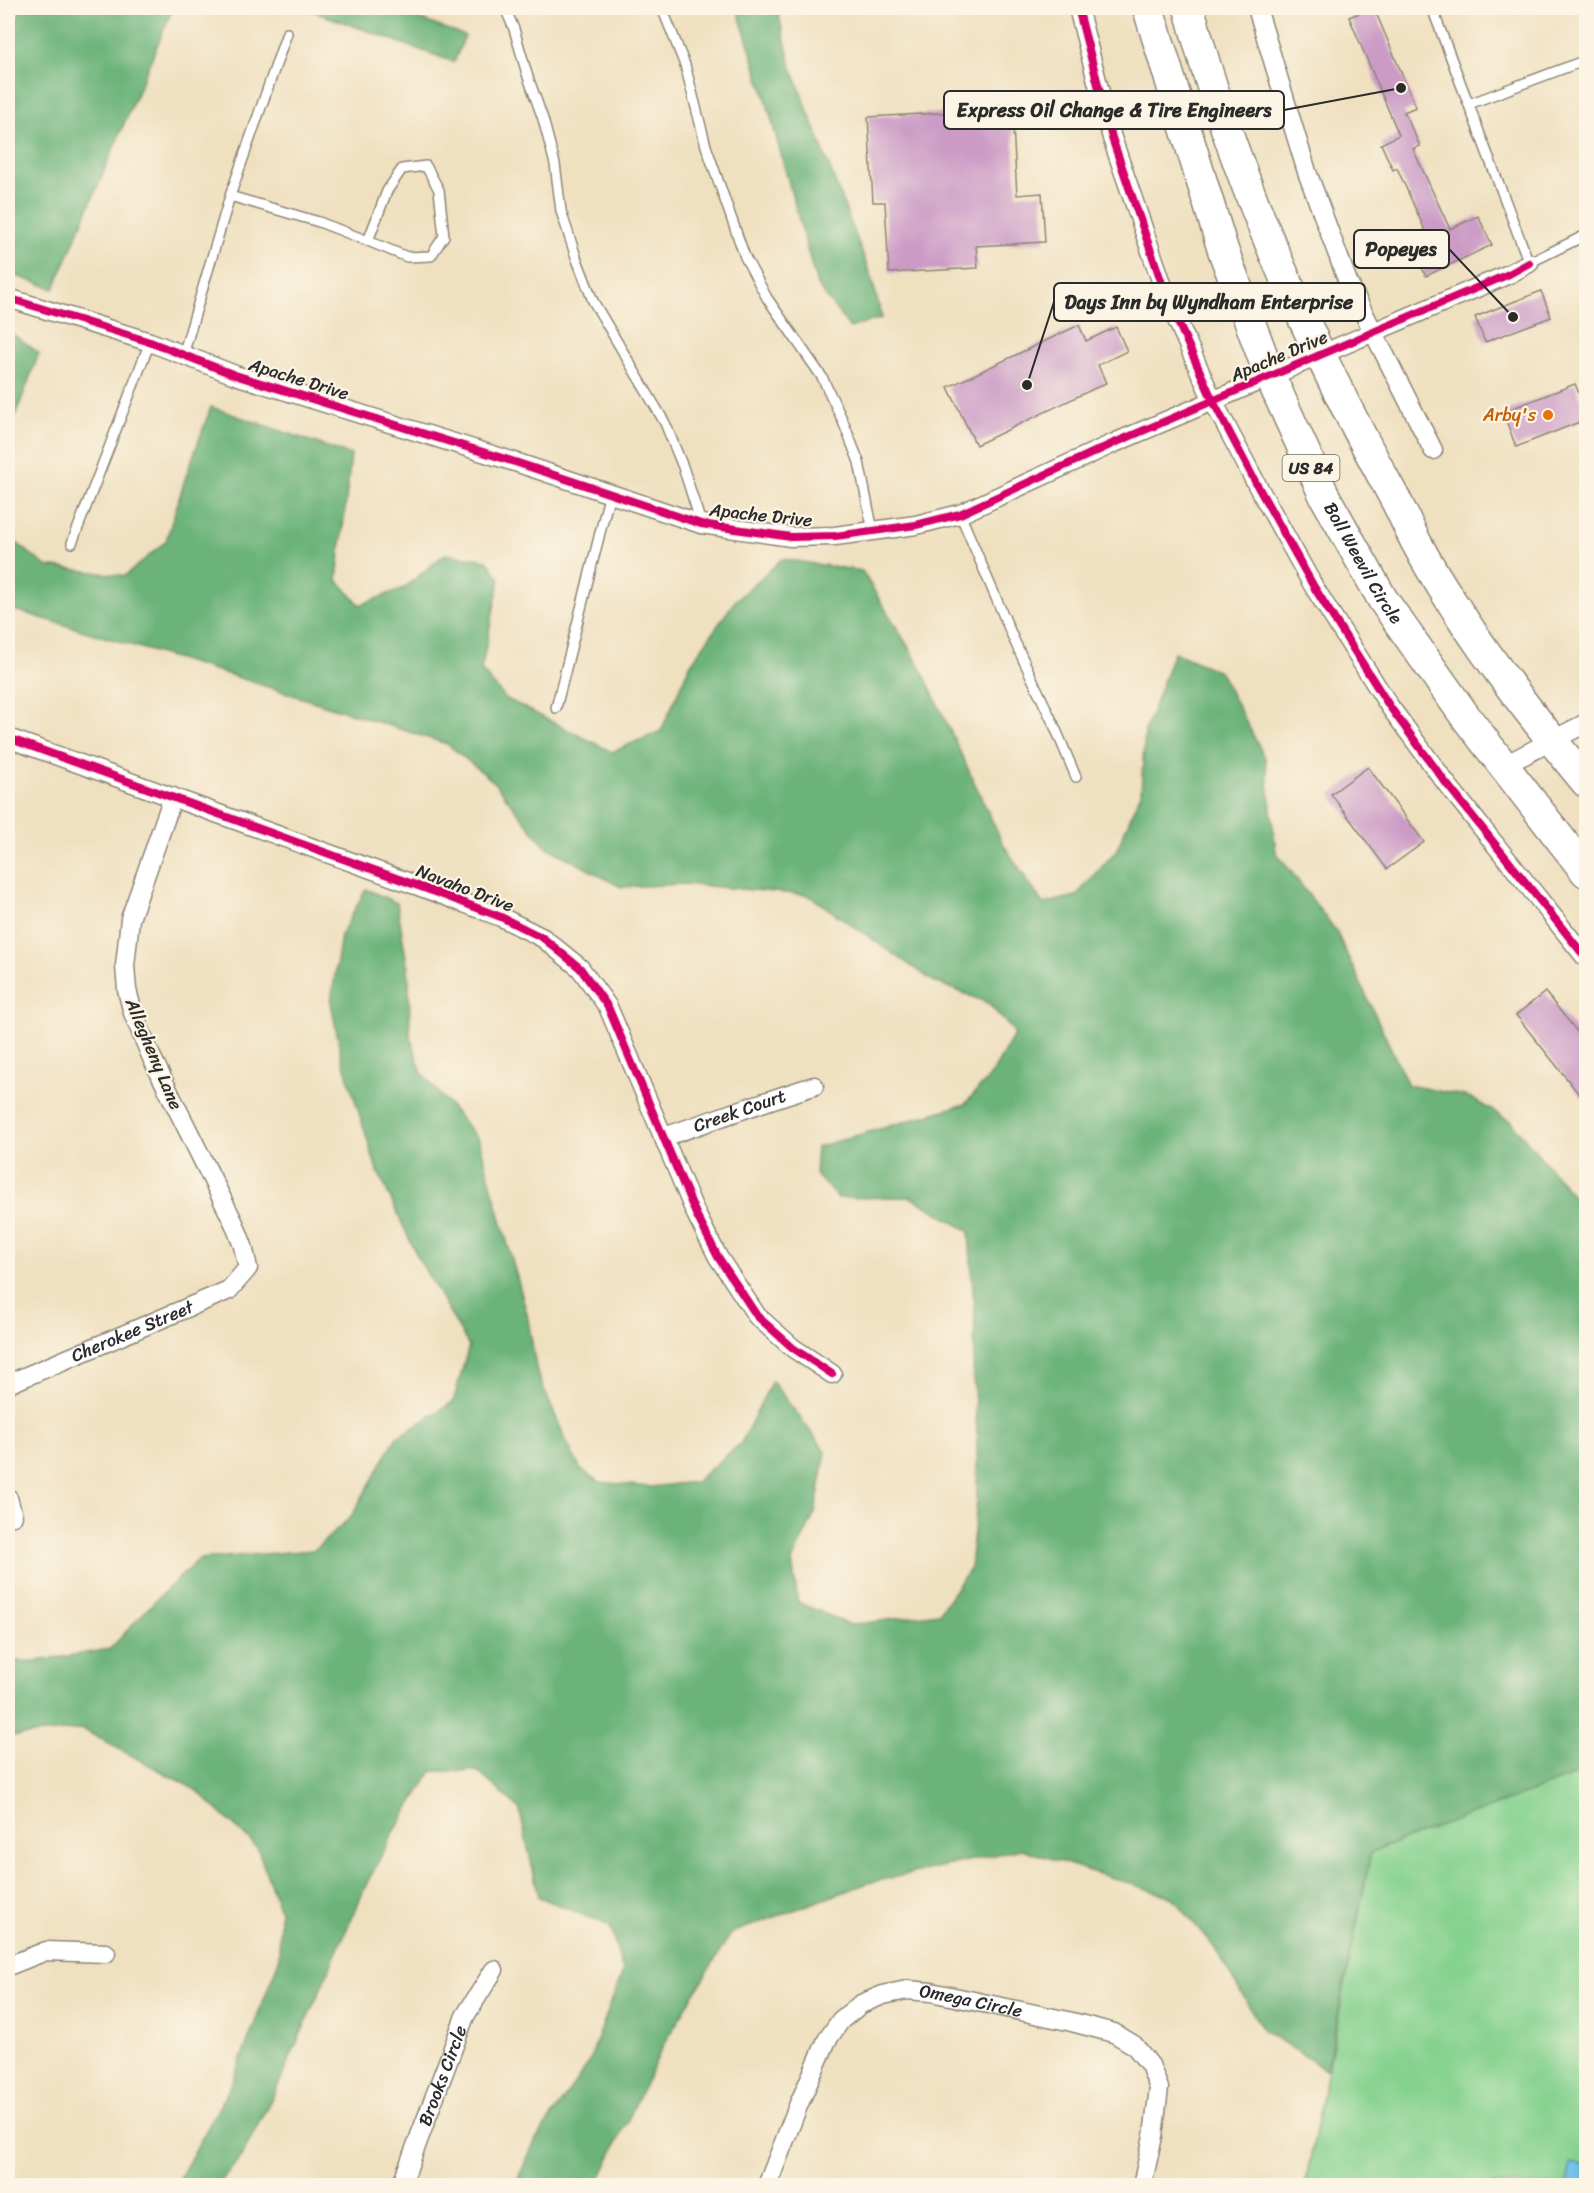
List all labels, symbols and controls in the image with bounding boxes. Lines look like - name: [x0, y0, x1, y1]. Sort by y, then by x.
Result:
- callout: Express Oil Change & Tire Engineers: [944, 91, 1284, 129]
- text: Express Oil Change & Tire Engineers: [957, 93, 1272, 128]
- callout: Popeyes: [1354, 230, 1449, 268]
- text: Popeyes: [1365, 232, 1437, 267]
- callout: Days Inn by Wyndham Enterprise: [1054, 283, 1365, 321]
- text: Days Inn by Wyndham Enterprise: [1065, 285, 1354, 320]
- street label: Apache Drive: [1224, 321, 1333, 391]
- street label: Apache Drive: [244, 348, 353, 409]
- place label: Arby's: [1482, 399, 1537, 431]
- marker: Arby's: [1541, 408, 1555, 422]
- road number: US 84: [1282, 455, 1340, 481]
- street label: Apache Drive: [707, 494, 814, 536]
- street label: Boll Weevil Circle: [1315, 496, 1412, 631]
- street label: Navaho Drive: [411, 855, 519, 921]
- street label: Allegheny Lane: [116, 992, 192, 1115]
- street label: Creek Court: [689, 1080, 790, 1142]
- street label: Cherokee Street: [66, 1291, 199, 1371]
- street label: Omega Circle: [918, 1975, 1025, 2027]
- street label: Brooks Circle: [409, 2020, 476, 2131]

